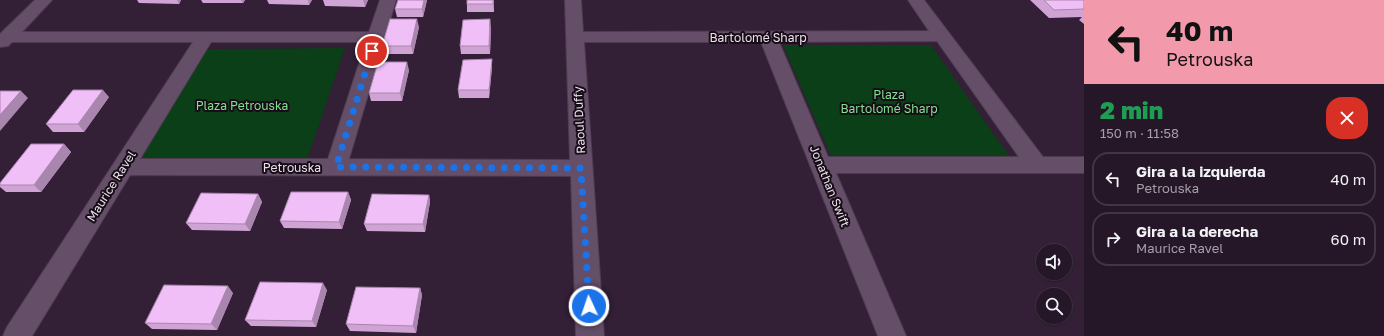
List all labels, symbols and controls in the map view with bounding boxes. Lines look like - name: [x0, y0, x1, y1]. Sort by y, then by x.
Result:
- text: 40 m: [1166, 14, 1233, 47]
- icon: left: [1100, 16, 1152, 68]
- street label: Bartolomé Sharp: [709, 30, 807, 45]
- pin: [355, 34, 389, 68]
- icon: arrive: [361, 40, 383, 62]
- text: Petrouska: [1166, 48, 1253, 70]
- street label: Raoul Duffy: [570, 86, 588, 154]
- park label: Plaza Bartolomé Sharp: [840, 87, 938, 116]
- text: 2 min: [1100, 95, 1163, 124]
- button: close: [1326, 97, 1368, 139]
- park label: Plaza Petrouska: [196, 98, 288, 113]
- text: 150 m · 11:58: [1100, 125, 1179, 141]
- street label: Jonathan Swift: [807, 143, 853, 229]
- street label: Maurice Ravel: [83, 148, 139, 224]
- street label: Petrouska: [263, 160, 321, 175]
- text: Gira a la izquierda: [1136, 162, 1266, 180]
- icon: left: [1102, 168, 1124, 190]
- text: 40 m: [1331, 170, 1366, 188]
- text: Petrouska: [1136, 180, 1199, 196]
- text: Gira a la derecha: [1136, 222, 1258, 240]
- icon: right: [1102, 228, 1124, 250]
- text: 60 m: [1331, 230, 1366, 248]
- text: Maurice Ravel: [1136, 240, 1223, 256]
- map controls: [1036, 244, 1072, 324]
- button: sound: [1036, 244, 1072, 280]
- position arrow: [568, 285, 610, 327]
- button: search: [1036, 288, 1072, 324]

